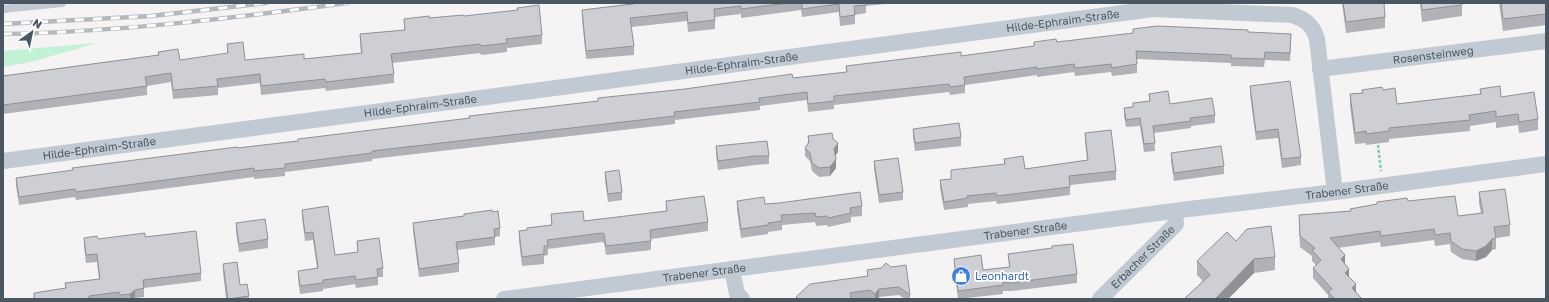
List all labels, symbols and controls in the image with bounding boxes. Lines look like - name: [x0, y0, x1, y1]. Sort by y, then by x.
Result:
- street label: Hilde-Ephraim-Straße: [1005, 7, 1120, 34]
- north arrow: [12, 12, 52, 52]
- text: N: [31, 15, 45, 31]
- street label: Rosensteinweg: [1392, 43, 1474, 66]
- street label: Hilde-Ephraim-Straße: [684, 49, 799, 77]
- street label: Hilde-Ephraim-Straße: [363, 91, 478, 119]
- street label: Hilde-Ephraim-Straße: [42, 134, 156, 162]
- street label: Trabener Straße: [1305, 178, 1389, 201]
- street label: Trabener Straße: [983, 218, 1068, 242]
- street label: Erbacher Straße: [1108, 222, 1177, 291]
- street label: Trabener Straße: [662, 260, 747, 284]
- shop icon: Leonhardt: [950, 265, 972, 287]
- place label: Leonhardt: [975, 269, 1029, 282]

